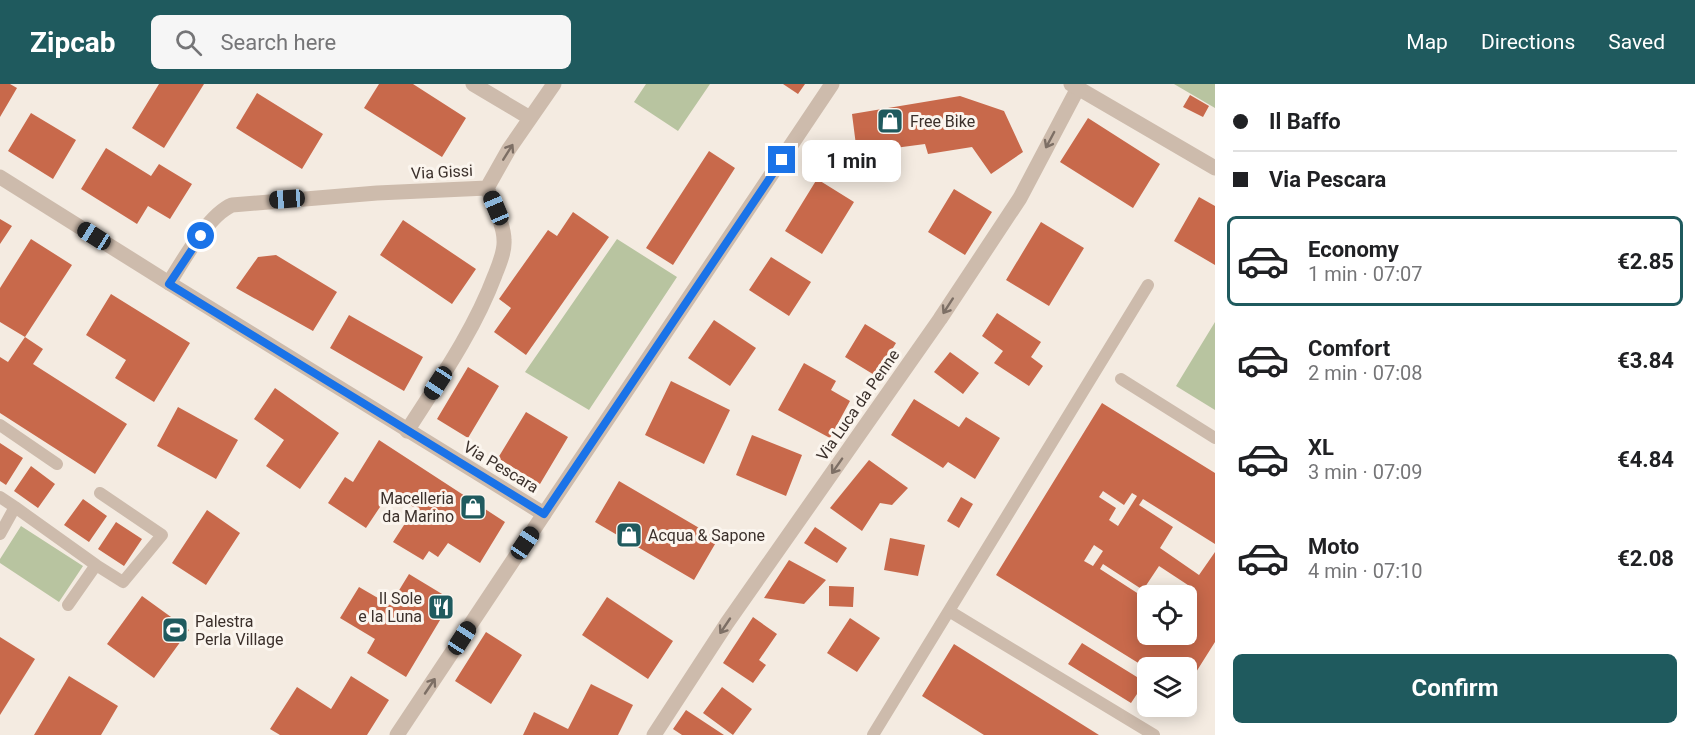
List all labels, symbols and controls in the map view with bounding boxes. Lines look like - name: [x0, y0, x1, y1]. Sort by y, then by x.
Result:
- search box: [151, 15, 571, 69]
- text: Zipcab: [30, 26, 115, 59]
- icon: search: [172, 26, 205, 59]
- text: Search here: [220, 30, 336, 55]
- text: Map: [1406, 30, 1448, 54]
- text: Directions: [1481, 30, 1575, 54]
- text: Saved: [1608, 30, 1665, 54]
- shop icon: Free Bike: [875, 106, 905, 136]
- text: Il Baffo: [1269, 109, 1341, 134]
- place label: Free Bike: [910, 112, 975, 131]
- one-way arrow: [1044, 131, 1056, 149]
- callout: 1 min: [803, 139, 902, 181]
- one-way arrow: [502, 144, 514, 161]
- route end: [768, 146, 795, 173]
- text: 1 min: [826, 149, 877, 173]
- street label: Via Gissi: [411, 161, 473, 183]
- text: Via Pescara: [1269, 167, 1386, 192]
- car: [481, 188, 511, 228]
- car: [268, 189, 306, 209]
- car: [74, 219, 114, 253]
- route start: [187, 222, 214, 249]
- icon: car: [1236, 234, 1290, 288]
- text: Economy: [1308, 237, 1399, 262]
- text: €2.85: [1617, 249, 1674, 274]
- text: 1 min · 07:07: [1308, 262, 1423, 286]
- one-way arrow: [942, 297, 954, 314]
- icon: car: [1236, 333, 1290, 387]
- text: Comfort: [1308, 336, 1390, 361]
- street label: Via Luca da Penne: [813, 346, 903, 464]
- text: €3.84: [1617, 348, 1674, 373]
- text: 2 min · 07:08: [1308, 361, 1423, 385]
- car: [421, 363, 455, 403]
- icon: car: [1236, 432, 1290, 486]
- text: XL: [1308, 435, 1334, 460]
- street label: Via Pescara: [460, 437, 542, 497]
- text: €4.84: [1617, 447, 1674, 472]
- one-way arrow: [831, 457, 843, 474]
- text: 3 min · 07:09: [1308, 460, 1423, 484]
- place label: Macelleria da Marino: [380, 489, 454, 526]
- shop icon: Macelleria da Marino: [458, 492, 488, 522]
- shop icon: Acqua & Sapone: [614, 520, 644, 550]
- car: [507, 523, 543, 563]
- place label: Acqua & Sapone: [648, 526, 765, 545]
- icon: car: [1236, 531, 1290, 585]
- text: Moto: [1308, 534, 1359, 559]
- text: €2.08: [1617, 546, 1674, 571]
- text: 4 min · 07:10: [1308, 559, 1423, 583]
- map controls: [1137, 585, 1197, 717]
- button: locate: [1137, 585, 1197, 645]
- place label: Il Sole e la Luna: [358, 589, 422, 626]
- restaurant icon: Il Sole e la Luna: [426, 592, 456, 622]
- place label: Palestra Perla Village: [195, 612, 284, 649]
- sports icon: Palestra Perla Village: [160, 615, 190, 645]
- one-way arrow: [719, 617, 731, 634]
- car: [445, 618, 479, 658]
- button: Confirm: [1233, 654, 1677, 723]
- button: layers: [1137, 657, 1197, 717]
- one-way arrow: [423, 678, 436, 695]

